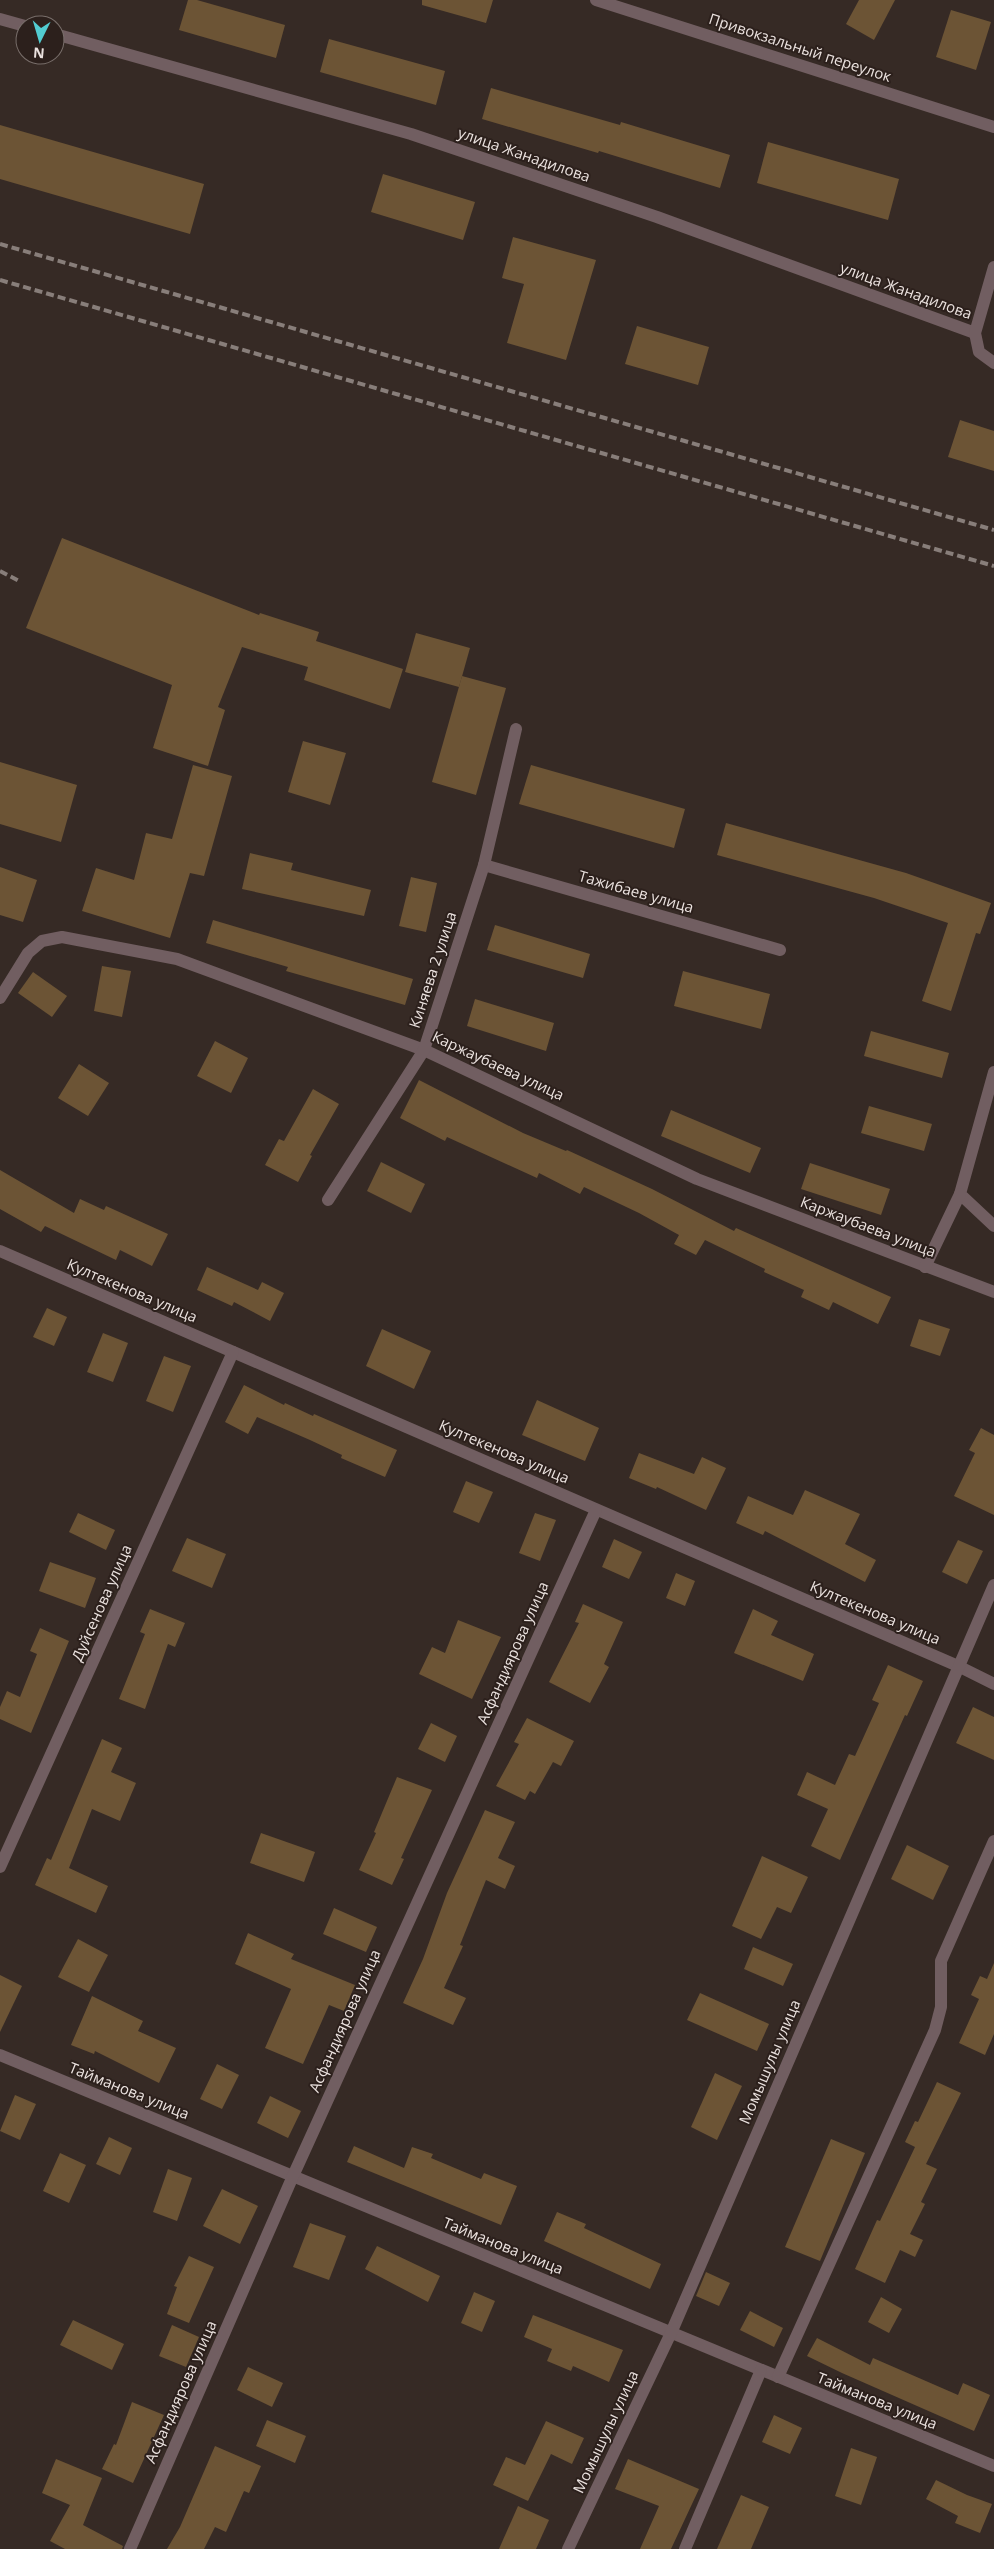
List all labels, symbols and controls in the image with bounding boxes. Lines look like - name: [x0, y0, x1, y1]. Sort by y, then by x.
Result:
- street label: Привокзальный переулок: [707, 8, 894, 86]
- north arrow: [15, 15, 65, 65]
- text: N: [32, 43, 45, 63]
- street label: улица Жанадилова: [455, 122, 593, 186]
- street label: улица Жанадилова: [838, 257, 975, 323]
- street label: Тажибаев улица: [576, 865, 696, 917]
- street label: Киняева 2 улица: [404, 909, 460, 1031]
- street label: Каржаубаева улица: [429, 1026, 568, 1104]
- street label: Каржаубаева улица: [798, 1191, 939, 1261]
- street label: Култекенова улица: [64, 1254, 201, 1327]
- street label: Култекенова улица: [436, 1415, 573, 1488]
- street label: Дуйсенова улица: [66, 1541, 136, 1664]
- street label: Култекенова улица: [807, 1576, 944, 1649]
- street label: Асфандиярова улица: [472, 1578, 553, 1727]
- street label: Асфандиярова улица: [304, 1946, 385, 2095]
- street label: Момышулы улица: [734, 1996, 804, 2127]
- street label: Тайманова улица: [66, 2057, 193, 2123]
- street label: Тайманова улица: [440, 2212, 567, 2278]
- street label: Асфандиярова улица: [140, 2317, 221, 2466]
- street label: Момышулы улица: [568, 2367, 642, 2496]
- street label: Тайманова улица: [814, 2367, 941, 2433]

